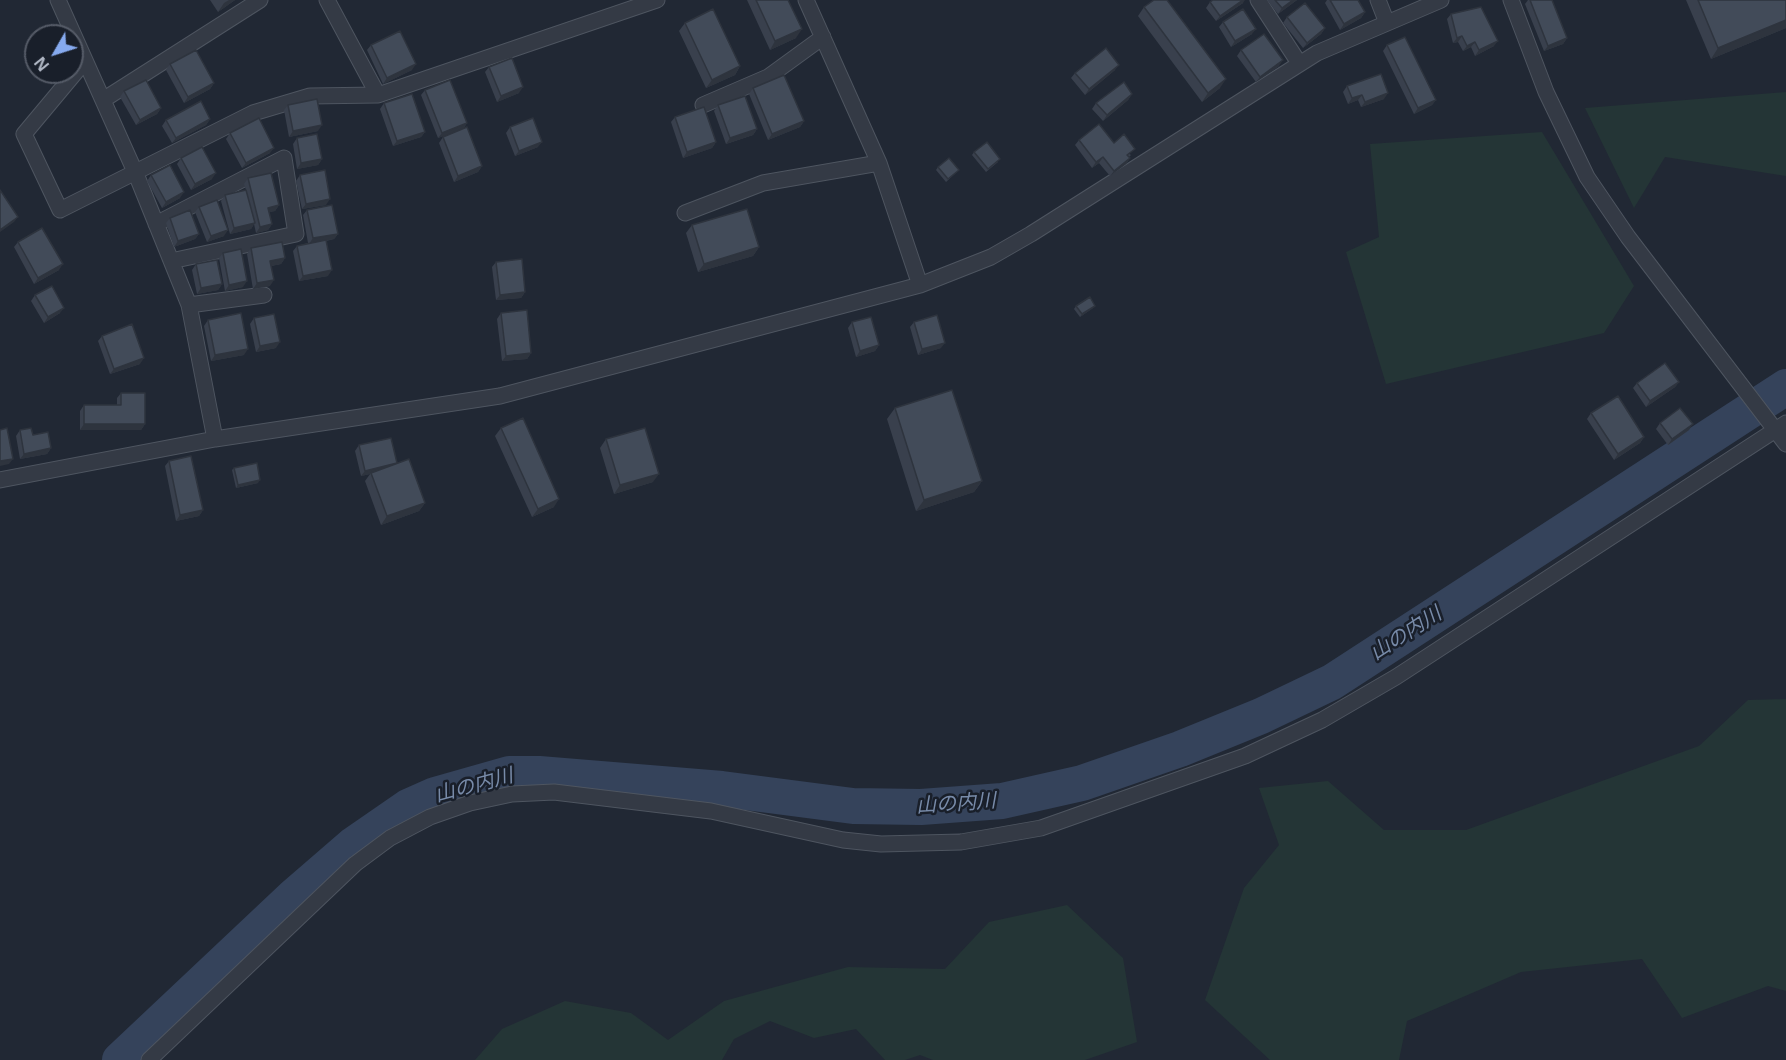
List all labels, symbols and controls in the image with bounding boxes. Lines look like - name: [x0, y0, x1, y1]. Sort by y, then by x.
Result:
- north arrow: [24, 24, 84, 84]
- text: N: [29, 52, 54, 76]
- water label: 山の内川: [1366, 602, 1446, 666]
- water label: 山の内川: [432, 764, 516, 808]
- water label: 山の内川: [915, 789, 997, 819]

